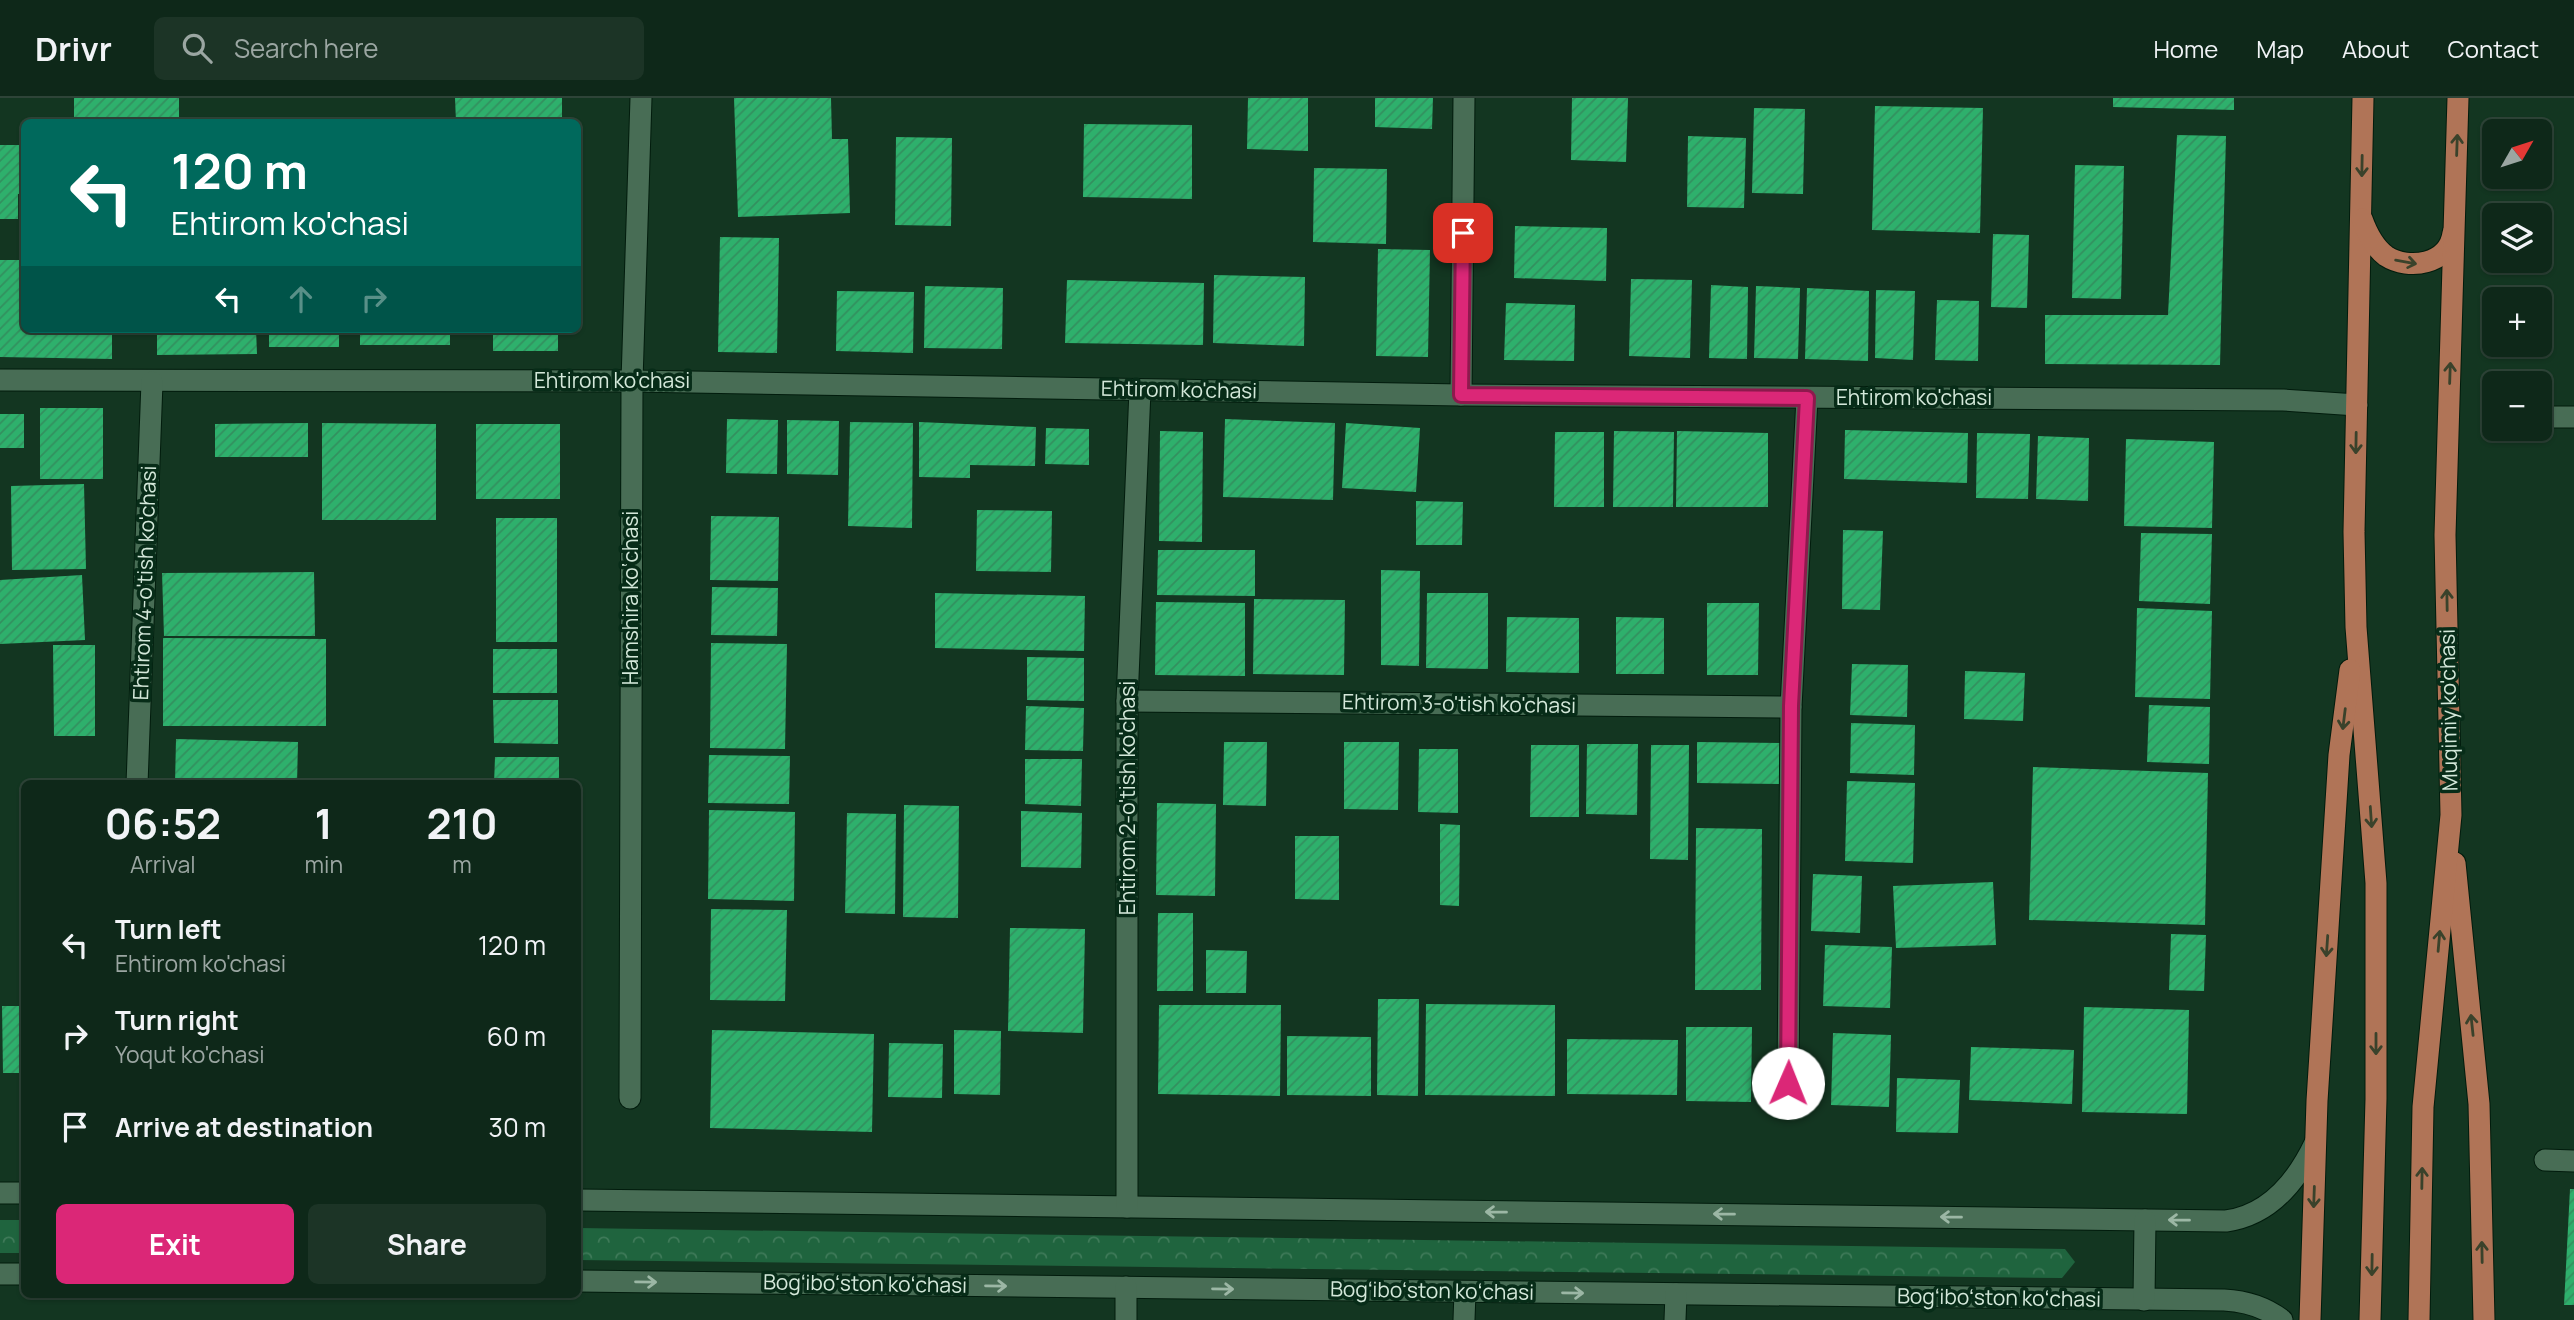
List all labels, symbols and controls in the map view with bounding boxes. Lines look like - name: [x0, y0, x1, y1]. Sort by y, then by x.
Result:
- search box: [154, 17, 644, 80]
- text: Drivr: [35, 26, 112, 71]
- icon: search: [178, 29, 216, 67]
- text: Search here: [234, 30, 378, 66]
- text: Home: [2153, 32, 2218, 65]
- text: Map: [2256, 32, 2304, 65]
- text: About: [2342, 32, 2410, 65]
- text: Contact: [2448, 32, 2539, 65]
- north arrow: [2482, 119, 2552, 189]
- map controls: [2482, 119, 2552, 441]
- one-way arrow: [2450, 134, 2463, 157]
- text: 120 m: [171, 137, 308, 204]
- icon: left: [56, 147, 147, 238]
- one-way arrow: [2355, 154, 2369, 177]
- text: Ehtirom ko'chasi: [171, 201, 409, 245]
- pin: [1433, 203, 1493, 263]
- button: layers: [2482, 203, 2552, 273]
- icon: arrive: [1444, 214, 1482, 252]
- one-way arrow: [2394, 256, 2417, 269]
- icon: left: [209, 280, 247, 318]
- icon: ahead: [282, 280, 320, 318]
- icon: right: [355, 280, 393, 318]
- button: +: [2482, 287, 2552, 357]
- one-way arrow: [2443, 361, 2457, 384]
- street label: Ehtirom ko'chasi: [534, 366, 690, 394]
- button: −: [2482, 371, 2552, 441]
- street label: Ehtirom ko'chasi: [1101, 374, 1257, 404]
- street label: Ehtirom ko'chasi: [1836, 383, 1992, 411]
- one-way arrow: [2350, 431, 2363, 454]
- street label: Ehtirom 4-o'tish ko'chasi: [126, 465, 162, 701]
- street label: Hamshira ko‘chasi: [616, 511, 644, 685]
- one-way arrow: [2440, 589, 2453, 612]
- street label: Muqimiy ko'chasi: [2433, 629, 2463, 791]
- street label: Ehtirom 2-o'tish ko'chasi: [1113, 681, 1141, 915]
- street label: Ehtirom 3-o'tish ko'chasi: [1342, 687, 1576, 719]
- one-way arrow: [2338, 707, 2351, 730]
- text: 06:52: [104, 794, 221, 852]
- text: 1: [315, 794, 333, 852]
- text: 210: [426, 794, 498, 852]
- one-way arrow: [2365, 805, 2378, 828]
- text: Arrival: [130, 848, 196, 880]
- text: min: [305, 848, 343, 880]
- text: m: [452, 848, 472, 880]
- text: Turn left: [115, 911, 222, 947]
- icon: left: [56, 926, 94, 964]
- text: 120 m: [478, 927, 546, 963]
- one-way arrow: [2433, 931, 2446, 953]
- one-way arrow: [2320, 934, 2333, 956]
- text: Ehtirom ko'chasi: [115, 947, 286, 979]
- text: Turn right: [115, 1002, 239, 1038]
- one-way arrow: [2465, 1014, 2478, 1036]
- icon: right: [56, 1017, 94, 1055]
- text: 60 m: [487, 1018, 546, 1054]
- one-way arrow: [2369, 1033, 2383, 1056]
- text: Yoqut ko'chasi: [115, 1038, 265, 1070]
- position arrow: [1751, 1046, 1825, 1120]
- icon: arrive: [56, 1108, 94, 1146]
- text: Arrive at destination: [115, 1109, 373, 1145]
- text: 30 m: [489, 1109, 546, 1145]
- one-way arrow: [2415, 1167, 2429, 1190]
- one-way arrow: [2307, 1185, 2321, 1208]
- button: Exit: [56, 1204, 294, 1284]
- button: Share: [308, 1204, 546, 1284]
- one-way arrow: [1485, 1205, 1508, 1218]
- one-way arrow: [1713, 1208, 1736, 1221]
- one-way arrow: [1940, 1210, 1963, 1224]
- one-way arrow: [2167, 1213, 2190, 1227]
- one-way arrow: [2476, 1241, 2489, 1264]
- one-way arrow: [2365, 1253, 2379, 1276]
- street label: Bogʻiboʻston koʻchasi: [763, 1267, 967, 1299]
- street label: Bogʻiboʻston koʻchasi: [1330, 1274, 1534, 1306]
- one-way arrow: [634, 1275, 657, 1288]
- one-way arrow: [984, 1279, 1007, 1293]
- street label: Bogʻiboʻston koʻchasi: [1897, 1281, 2101, 1313]
- one-way arrow: [1211, 1282, 1234, 1296]
- one-way arrow: [1561, 1286, 1584, 1300]

